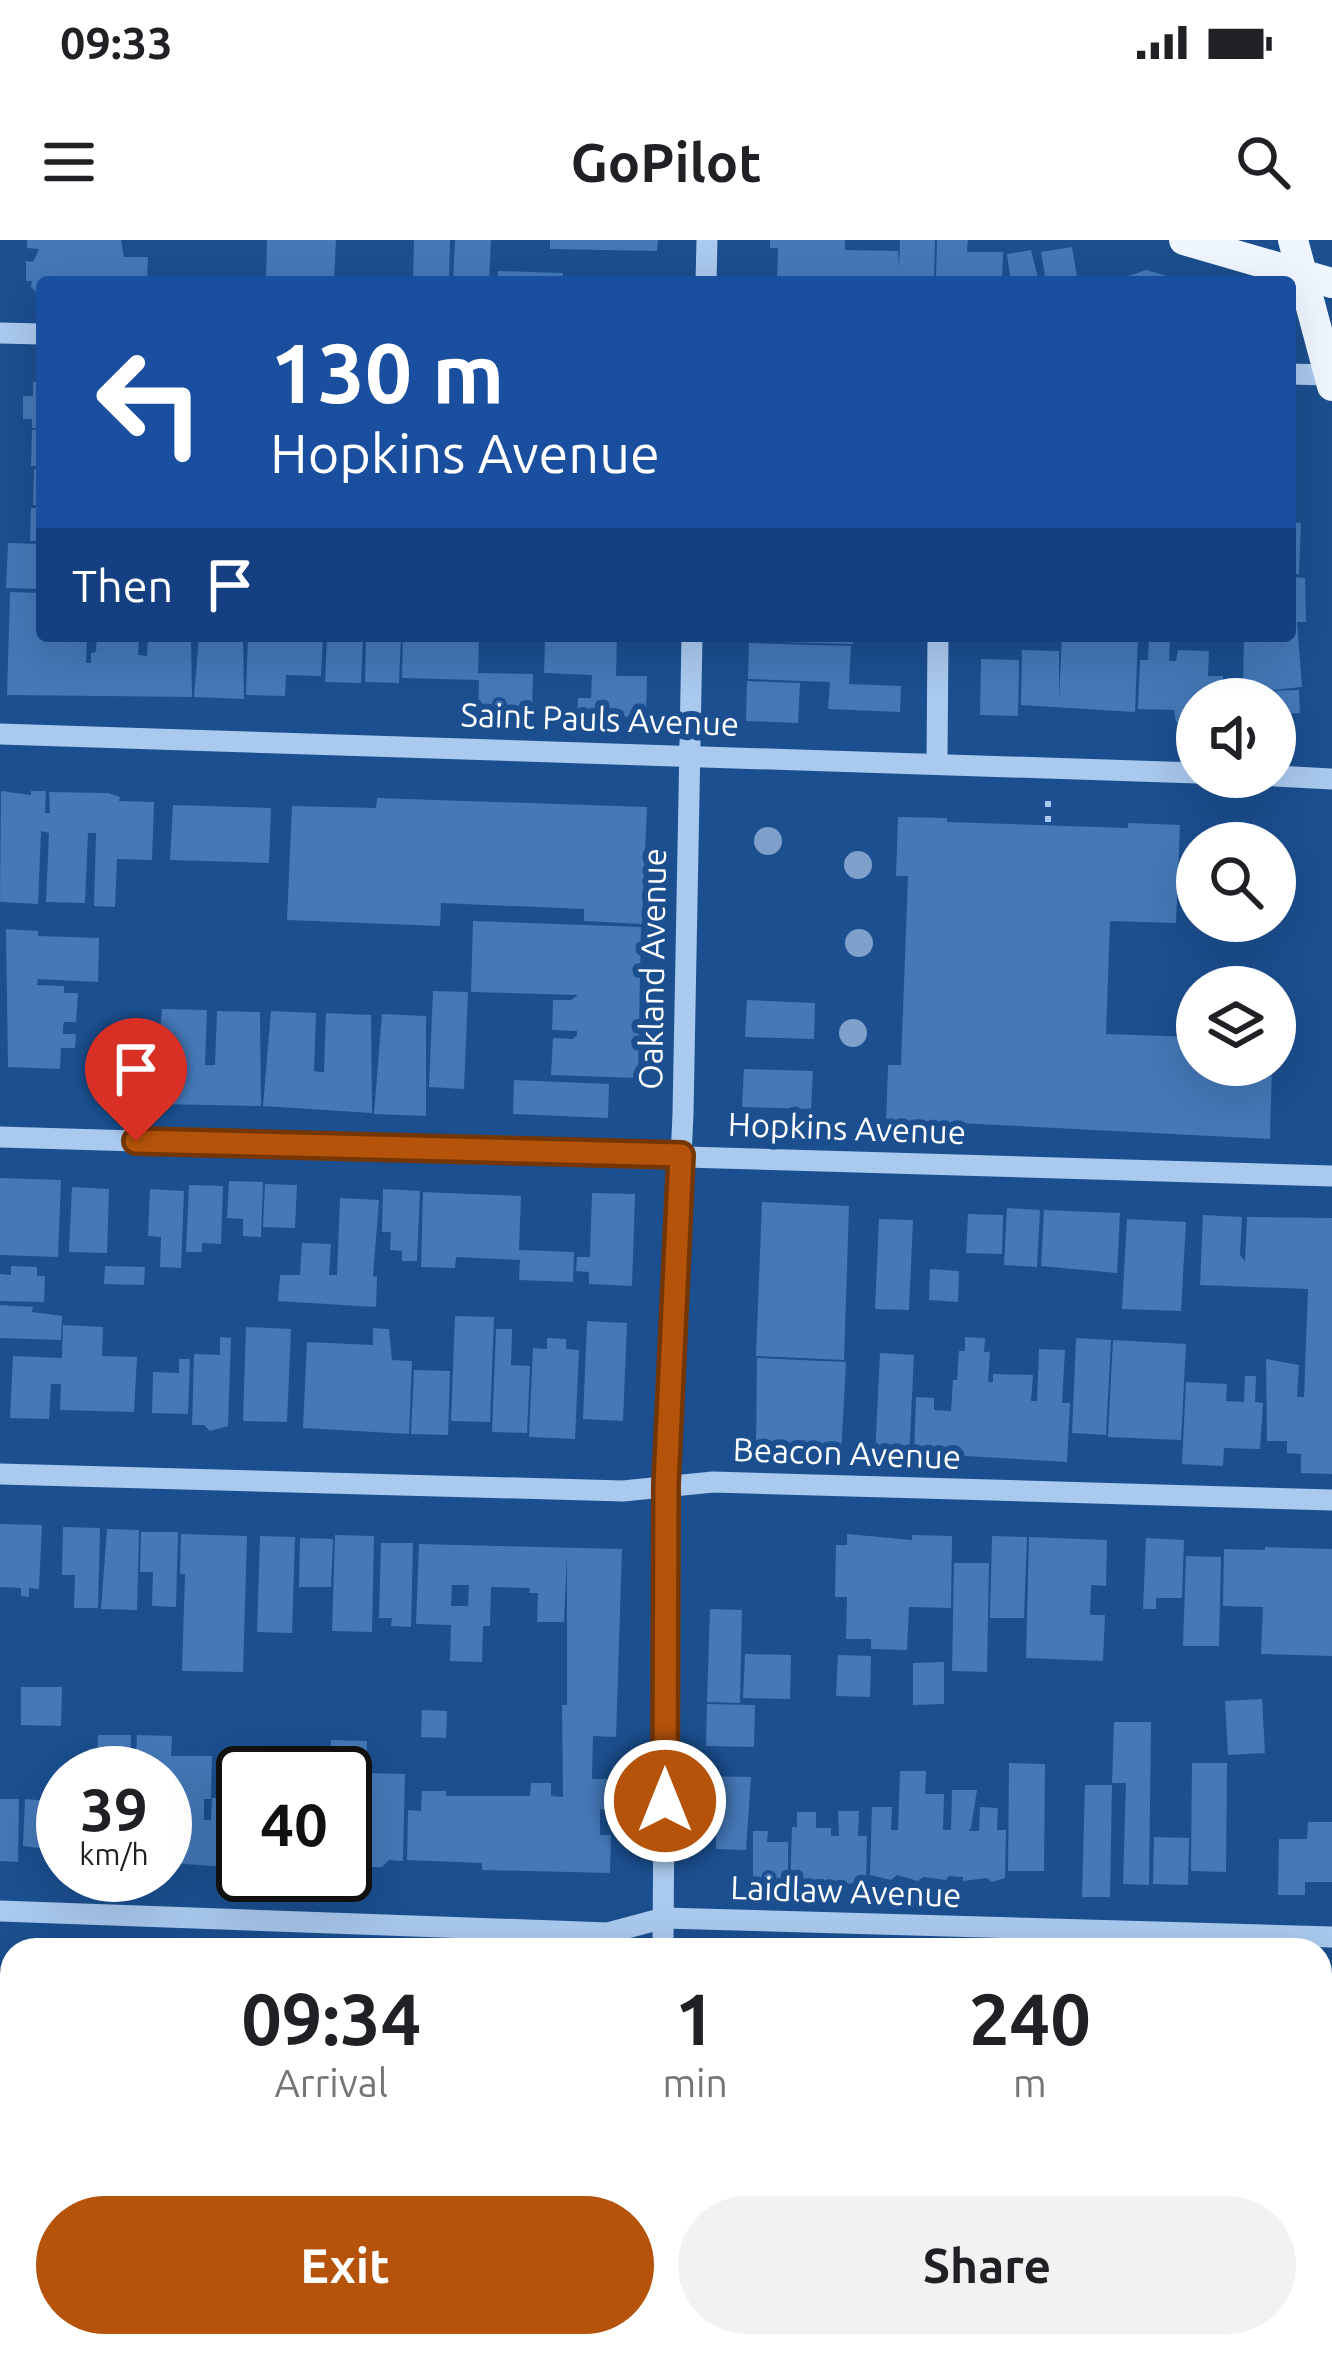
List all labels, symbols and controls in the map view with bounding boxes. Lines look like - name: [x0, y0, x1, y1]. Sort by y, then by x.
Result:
- text: 09:33: [60, 17, 173, 68]
- icon: menu: [36, 129, 102, 195]
- icon: search: [1230, 129, 1296, 195]
- text: GoPilot: [570, 132, 762, 192]
- icon: left: [72, 324, 228, 480]
- text: 130 m: [270, 325, 504, 419]
- text: Hopkins Avenue: [270, 423, 660, 483]
- icon: arrive: [197, 552, 263, 618]
- text: Then: [72, 560, 173, 611]
- map controls: [1176, 678, 1296, 1086]
- button: sound: [1176, 678, 1296, 798]
- street label: Saint Pauls Avenue: [460, 695, 740, 742]
- button: search: [1176, 822, 1296, 942]
- street label: Oakland Avenue: [631, 848, 672, 1090]
- button: layers: [1176, 966, 1296, 1086]
- pin: [85, 1018, 187, 1141]
- icon: arrive: [103, 1036, 169, 1102]
- street label: Hopkins Avenue: [727, 1105, 967, 1150]
- street label: Beacon Avenue: [732, 1430, 962, 1475]
- position arrow: [602, 1738, 728, 1864]
- speed limit sign: 40: [216, 1746, 372, 1902]
- text: 39: [80, 1775, 148, 1842]
- text: km/h: [79, 1837, 149, 1871]
- street label: Laidlaw Avenue: [730, 1868, 962, 1913]
- text: 09:34: [241, 1978, 421, 2059]
- text: 1: [675, 1978, 715, 2059]
- text: 240: [969, 1978, 1091, 2059]
- text: Arrival: [274, 2061, 388, 2104]
- text: min: [662, 2061, 728, 2104]
- text: m: [1013, 2061, 1047, 2104]
- button: Exit: [36, 2196, 654, 2334]
- button: Share: [678, 2196, 1296, 2334]

